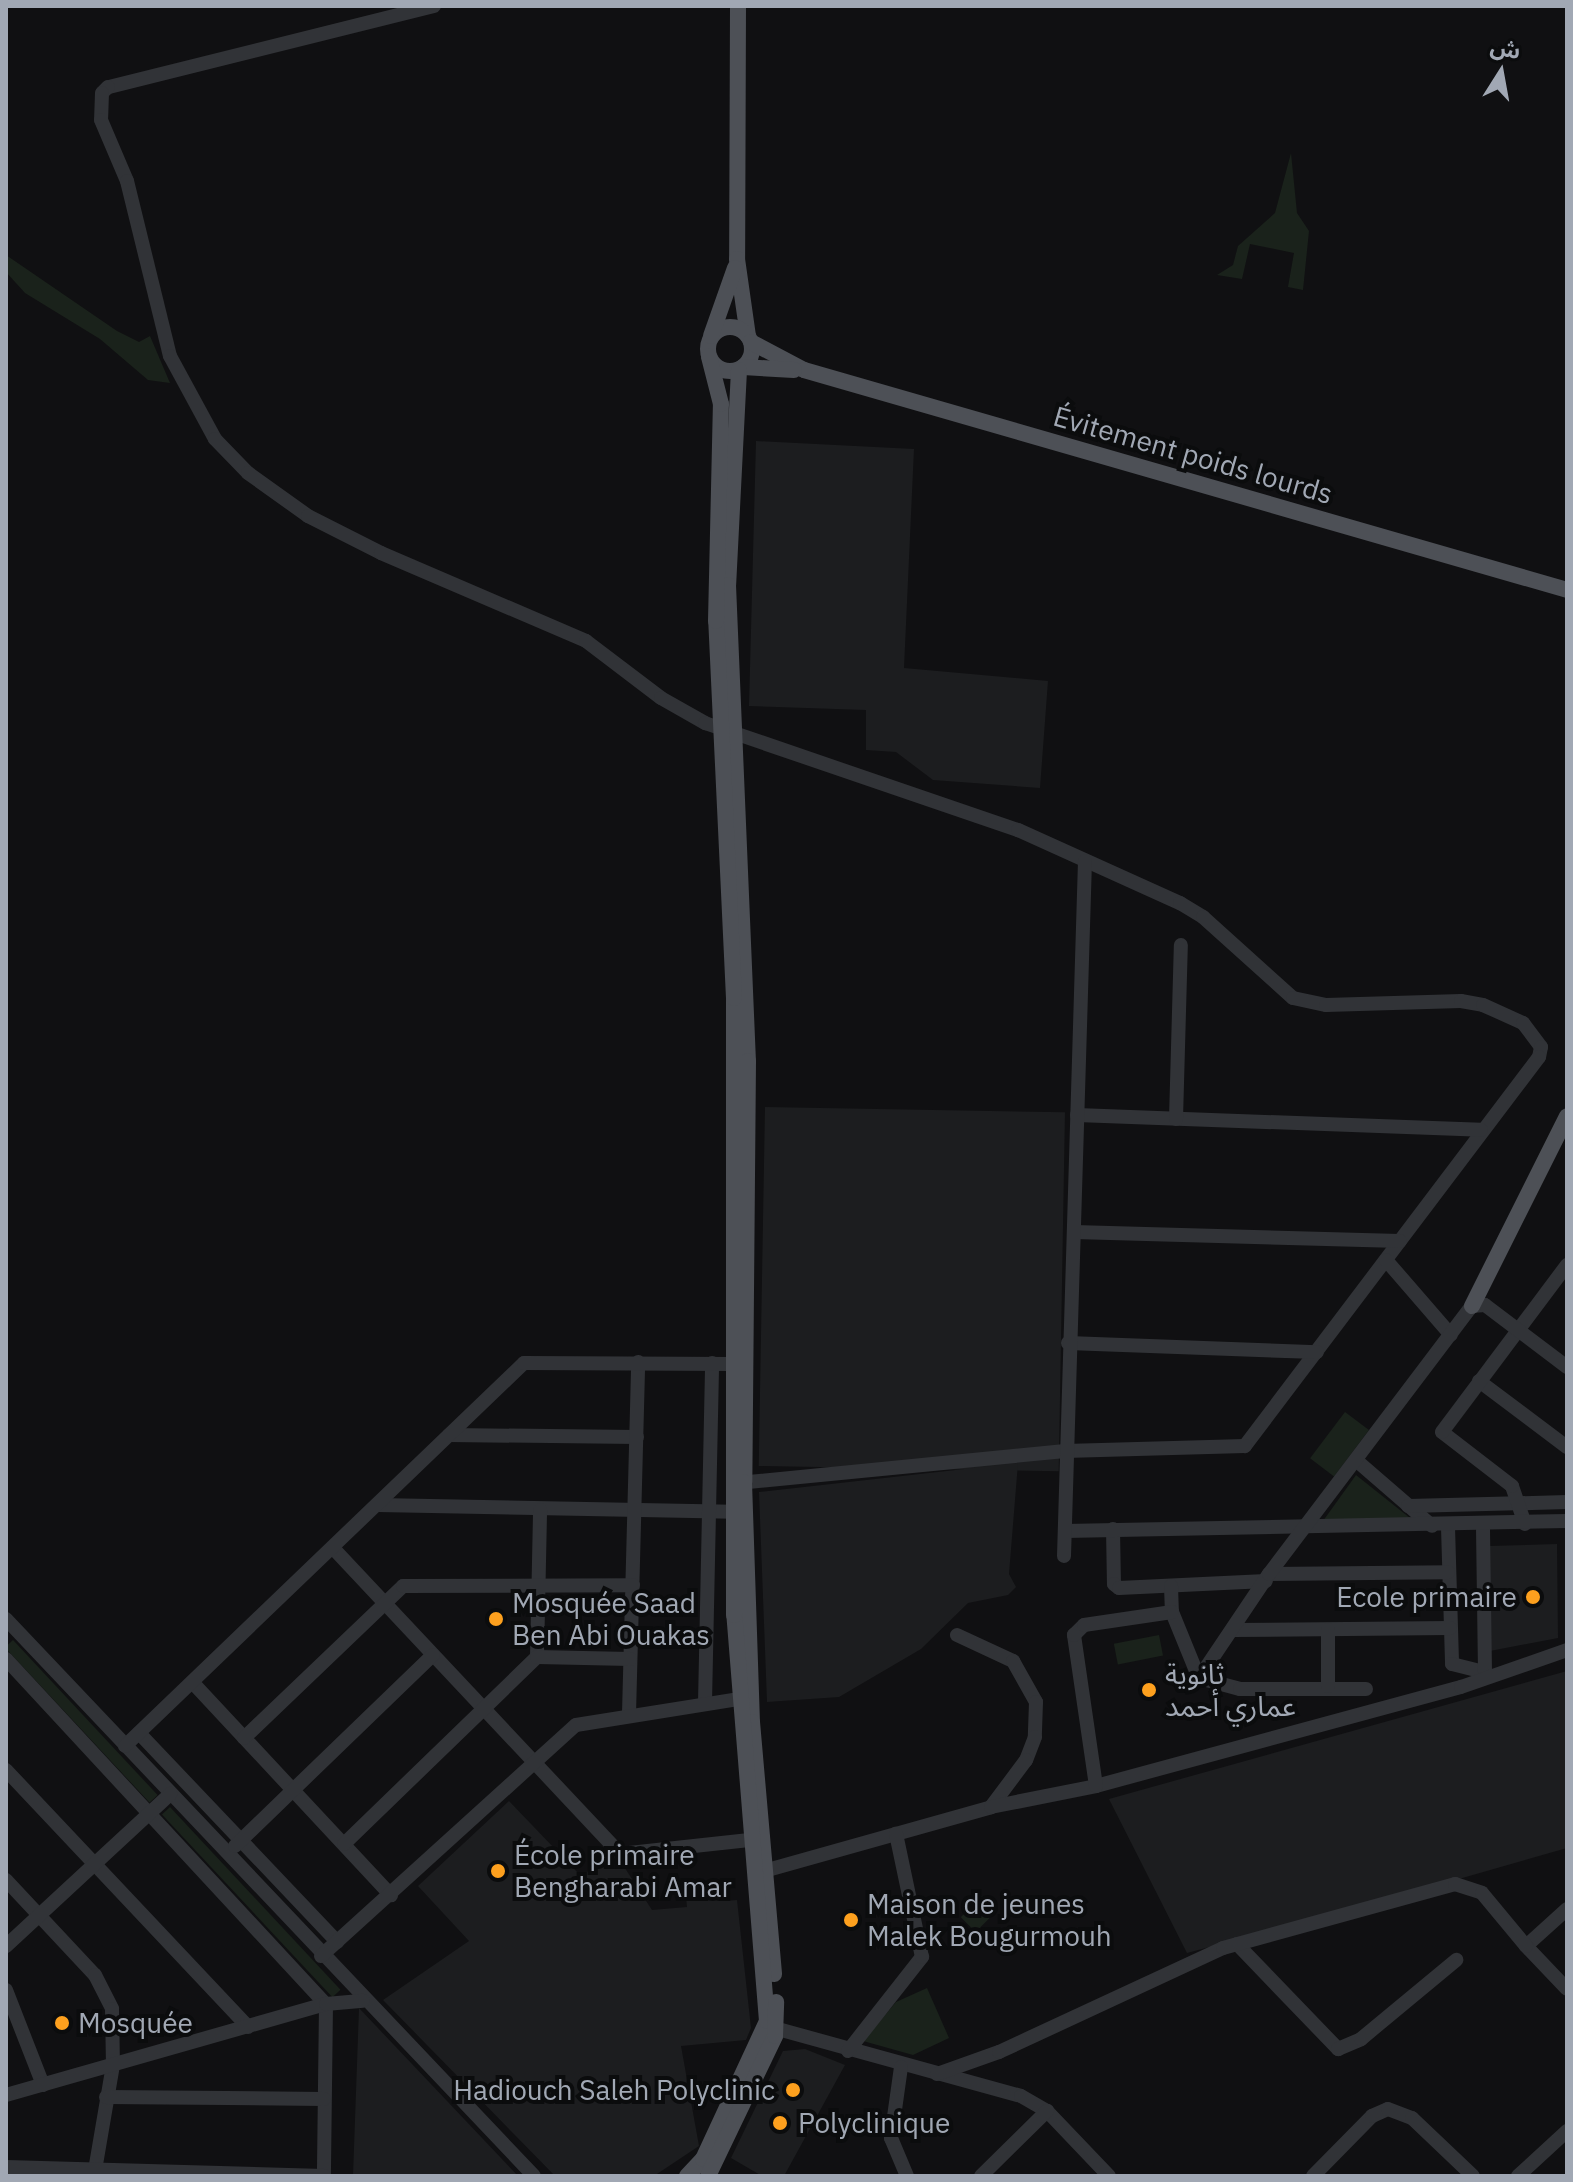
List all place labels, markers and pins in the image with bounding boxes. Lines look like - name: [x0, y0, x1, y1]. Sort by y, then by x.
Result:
- place label: Ecole primaire: [1336, 1580, 1517, 1614]
- place label: Mosquée Saad Ben Abi Ouakas: [512, 1586, 710, 1652]
- marker: Ecole primaire: [1524, 1588, 1542, 1606]
- marker: Mosquée Saad Ben Abi Ouakas: [487, 1610, 505, 1628]
- place label: ثانوية عماري أحمد: [1165, 1657, 1296, 1723]
- marker: ثانوية عماري أحمد: [1140, 1681, 1158, 1699]
- place label: École primaire Bengharabi Amar: [514, 1838, 732, 1904]
- marker: École primaire Bengharabi Amar: [489, 1862, 507, 1880]
- place label: Maison de jeunes Malek Bougurmouh: [867, 1887, 1112, 1953]
- marker: Maison de jeunes Malek Bougurmouh: [842, 1911, 860, 1929]
- place label: Mosquée: [78, 2006, 193, 2040]
- marker: Mosquée: [53, 2014, 71, 2032]
- place label: Hadiouch Saleh Polyclinic: [453, 2073, 775, 2107]
- marker: Hadiouch Saleh Polyclinic: [782, 2079, 804, 2101]
- place label: Polyclinique: [798, 2106, 950, 2140]
- marker: Polyclinique: [769, 2112, 791, 2134]

